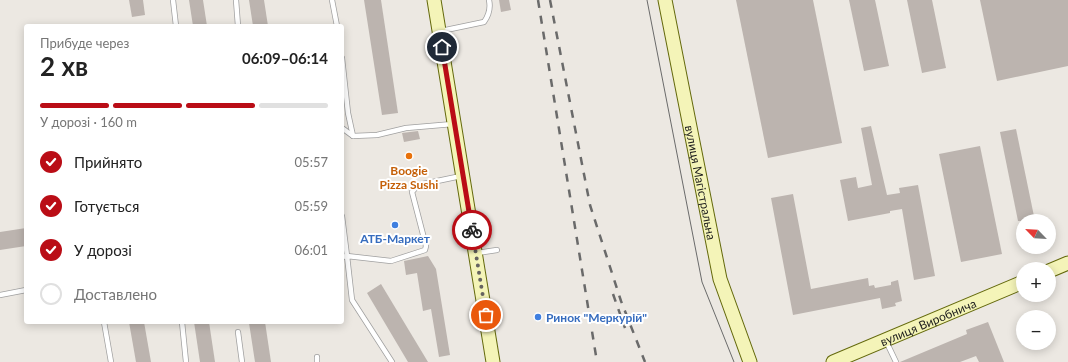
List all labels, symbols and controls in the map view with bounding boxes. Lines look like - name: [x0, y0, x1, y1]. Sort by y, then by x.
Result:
- pin: [425, 30, 459, 64]
- text: Прибуде через: [40, 35, 129, 51]
- icon: home: [431, 36, 453, 58]
- text: 06:09–06:14: [242, 49, 328, 67]
- text: 2 хв: [40, 50, 88, 82]
- text: У дорозі · 160 m: [40, 114, 137, 130]
- street label: вулиця Магістральна: [682, 124, 720, 241]
- icon: check: [40, 151, 62, 173]
- marker: Boogie Pizza Sushi: [404, 151, 414, 161]
- text: Прийнято: [74, 153, 142, 171]
- text: 05:57: [295, 154, 328, 170]
- place label: Boogie Pizza Sushi: [380, 163, 438, 192]
- icon: check: [40, 195, 62, 217]
- text: Готується: [74, 197, 139, 215]
- text: 05:59: [295, 198, 328, 214]
- courier: [452, 210, 492, 250]
- north arrow: [1016, 214, 1056, 254]
- map controls: [1016, 214, 1056, 350]
- icon: bike: [461, 219, 483, 241]
- marker: АТБ-Маркет: [390, 220, 400, 230]
- place label: АТБ-Маркет: [359, 231, 431, 246]
- icon: check: [40, 239, 62, 261]
- text: У дорозі: [74, 241, 132, 259]
- text: 06:01: [295, 242, 328, 258]
- button: +: [1016, 262, 1056, 302]
- text: Доставлено: [74, 285, 157, 303]
- street label: вулиця Виробнича: [878, 295, 978, 349]
- pin: [469, 298, 503, 332]
- icon: bag: [475, 304, 497, 326]
- place label: Ринок "Меркурій": [546, 310, 647, 325]
- button: −: [1016, 310, 1056, 350]
- marker: Ринок "Меркурій": [533, 312, 543, 322]

